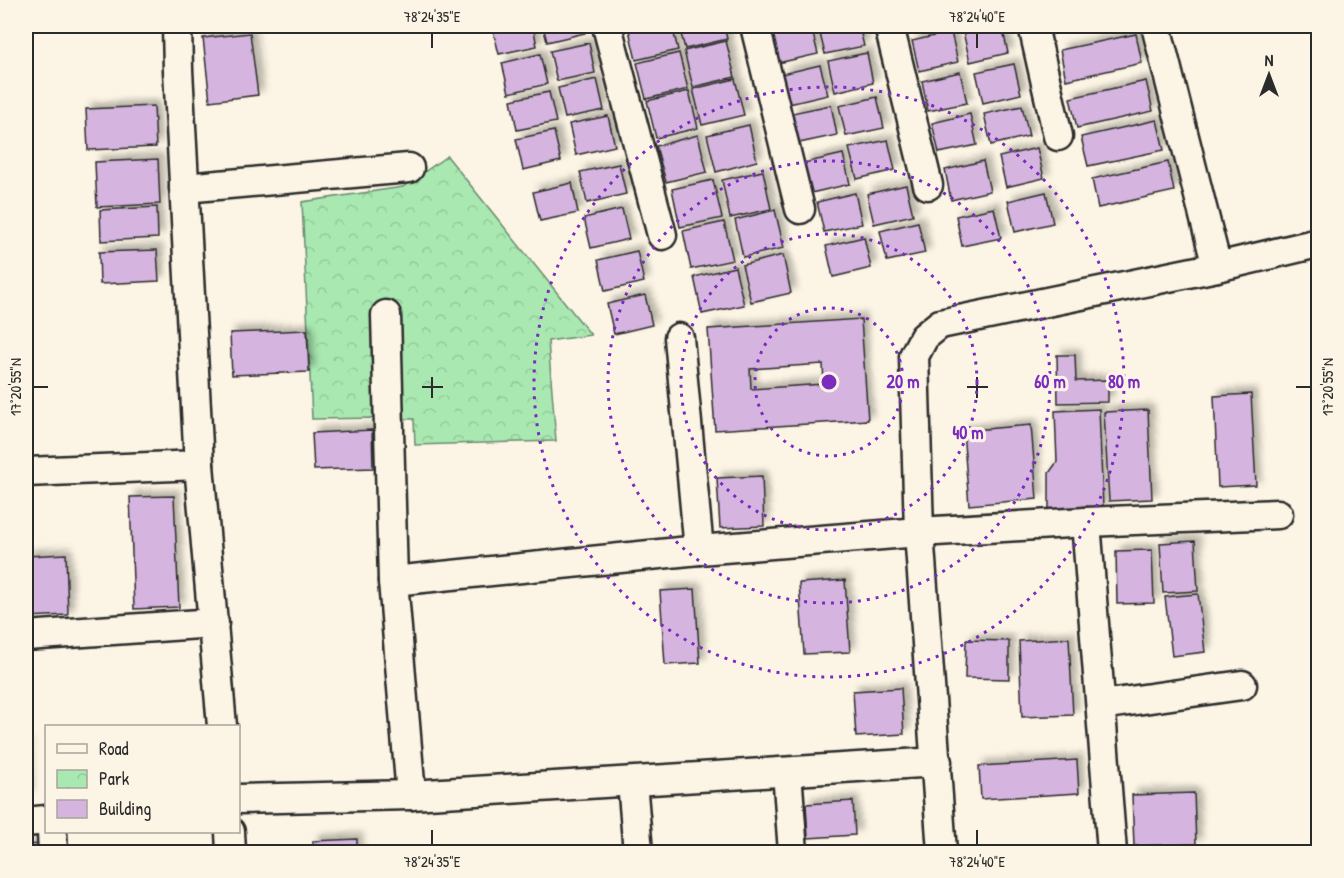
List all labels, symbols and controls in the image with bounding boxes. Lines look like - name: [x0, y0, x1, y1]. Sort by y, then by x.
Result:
- text: 78°24'35"E: [404, 6, 461, 27]
- text: 78°24'40"E: [949, 6, 1005, 27]
- north arrow: [1239, 45, 1299, 105]
- text: N: [1265, 49, 1274, 71]
- text: 17°20'55"N: [5, 358, 26, 416]
- text: 17°20'55"N: [1317, 358, 1338, 416]
- text: 20 m: [887, 369, 919, 394]
- text: 60 m: [1034, 369, 1066, 394]
- text: 80 m: [1108, 369, 1140, 394]
- centre of rings: [819, 372, 839, 392]
- text: 40 m: [952, 420, 984, 445]
- legend: [45, 725, 240, 833]
- text: Road: [99, 736, 129, 761]
- text: Park: [99, 766, 130, 791]
- text: Building: [99, 796, 151, 821]
- text: 78°24'35"E: [404, 851, 461, 872]
- text: 78°24'40"E: [949, 851, 1005, 872]

